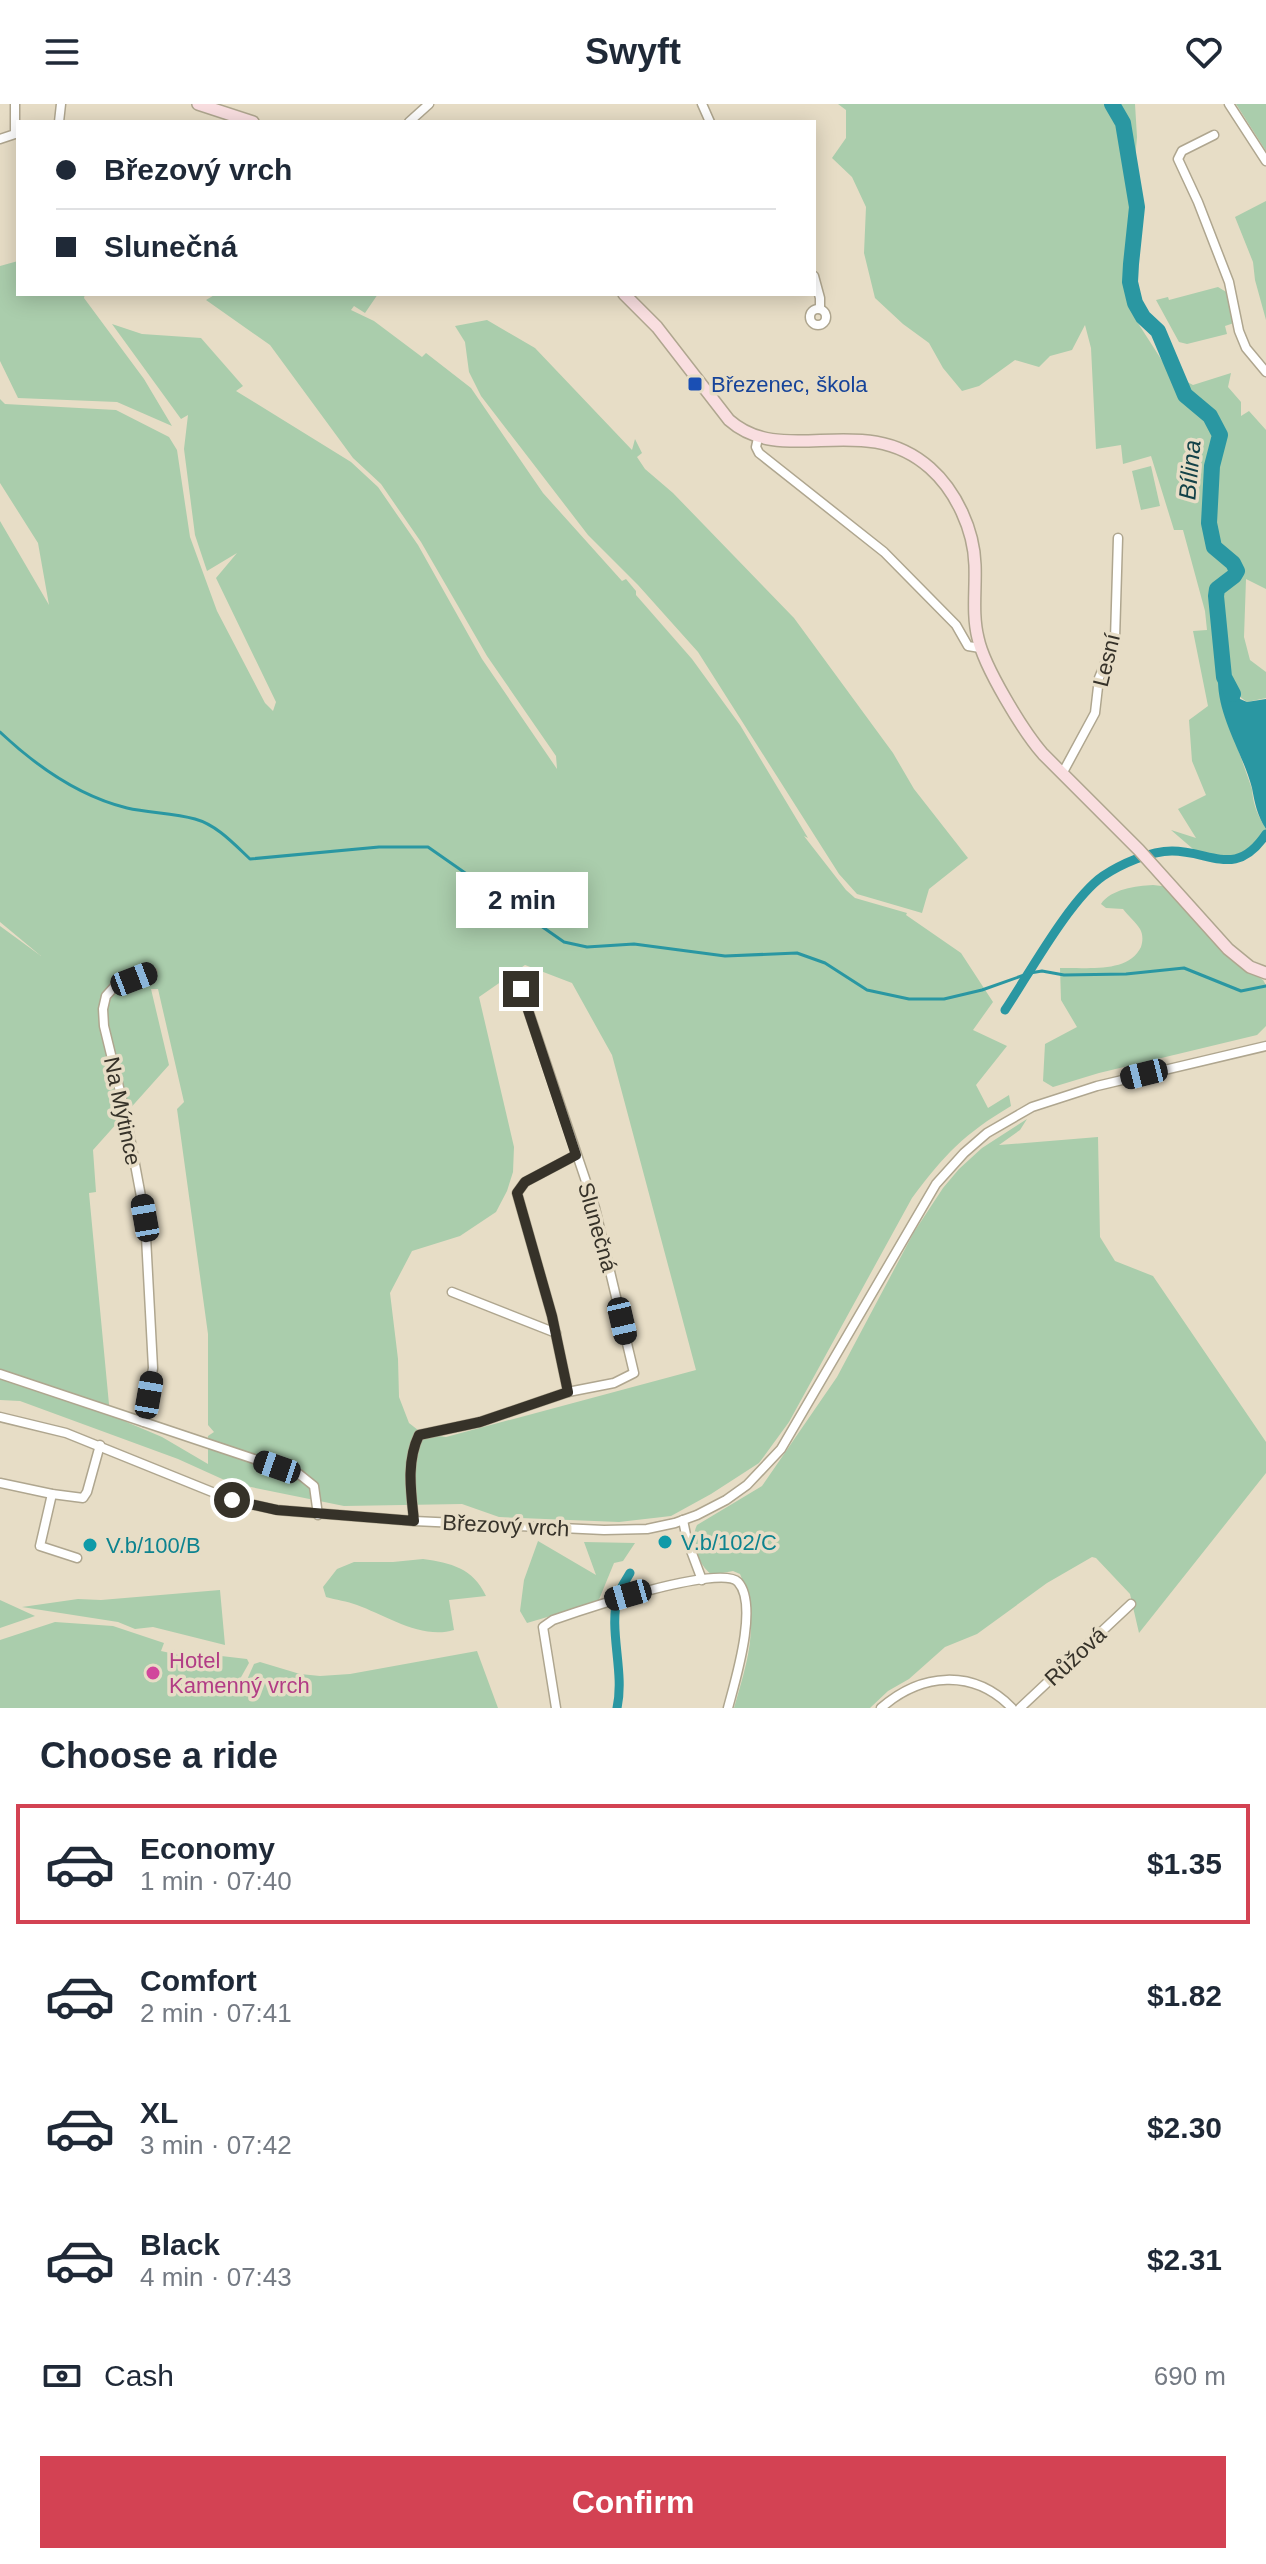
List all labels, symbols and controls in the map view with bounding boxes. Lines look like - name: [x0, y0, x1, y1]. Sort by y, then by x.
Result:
- icon: menu: [40, 30, 84, 74]
- icon: heart: [1182, 30, 1226, 74]
- text: Swyft: [585, 31, 681, 72]
- text: Březový vrch: [104, 153, 292, 186]
- text: Slunečná: [104, 230, 237, 263]
- place label: Březenec, škola: [711, 372, 868, 397]
- marker: Březenec, škola: [686, 375, 704, 393]
- water label: Bílina: [1173, 439, 1206, 501]
- street label: Lesní: [1088, 631, 1125, 689]
- callout: 2 min: [455, 873, 587, 929]
- text: 2 min: [488, 885, 556, 915]
- car: [107, 959, 161, 999]
- route end: [503, 971, 539, 1007]
- street label: Na Mýtince: [99, 1055, 146, 1168]
- car: [1118, 1057, 1170, 1091]
- street label: Slunečná: [573, 1180, 622, 1275]
- car: [129, 1192, 161, 1244]
- car: [605, 1295, 639, 1347]
- car: [133, 1369, 165, 1421]
- car: [250, 1448, 304, 1486]
- route start: [214, 1482, 250, 1518]
- street label: Březový vrch: [442, 1510, 570, 1541]
- place label: V.b/102/C: [681, 1530, 777, 1555]
- place label: V.b/100/B: [106, 1533, 201, 1558]
- marker: V.b/102/C: [656, 1533, 674, 1551]
- marker: V.b/100/B: [81, 1536, 99, 1554]
- car: [602, 1577, 654, 1613]
- street label: Růžová: [1040, 1621, 1112, 1691]
- place label: Hotel Kamenný vrch: [169, 1648, 310, 1698]
- marker: Hotel Kamenný vrch: [144, 1664, 162, 1682]
- text: Choose a ride: [40, 1735, 278, 1776]
- icon: car: [44, 1828, 116, 1900]
- text: Economy: [140, 1832, 275, 1865]
- text: $1.35: [1147, 1847, 1222, 1880]
- text: 1 min · 07:40: [140, 1866, 292, 1896]
- icon: car: [44, 1960, 116, 2032]
- text: Comfort: [140, 1964, 257, 1997]
- text: $1.82: [1147, 1979, 1222, 2012]
- text: 2 min · 07:41: [140, 1998, 292, 2028]
- icon: car: [44, 2092, 116, 2164]
- text: XL: [140, 2096, 178, 2129]
- text: $2.30: [1147, 2111, 1222, 2144]
- text: 3 min · 07:42: [140, 2130, 292, 2160]
- icon: car: [44, 2224, 116, 2296]
- text: Black: [140, 2228, 220, 2261]
- text: $2.31: [1147, 2243, 1222, 2276]
- text: 4 min · 07:43: [140, 2262, 292, 2292]
- icon: cash: [40, 2354, 84, 2398]
- text: Cash: [104, 2359, 174, 2392]
- text: 690 m: [1154, 2361, 1226, 2391]
- button: Confirm: [40, 2456, 1226, 2548]

